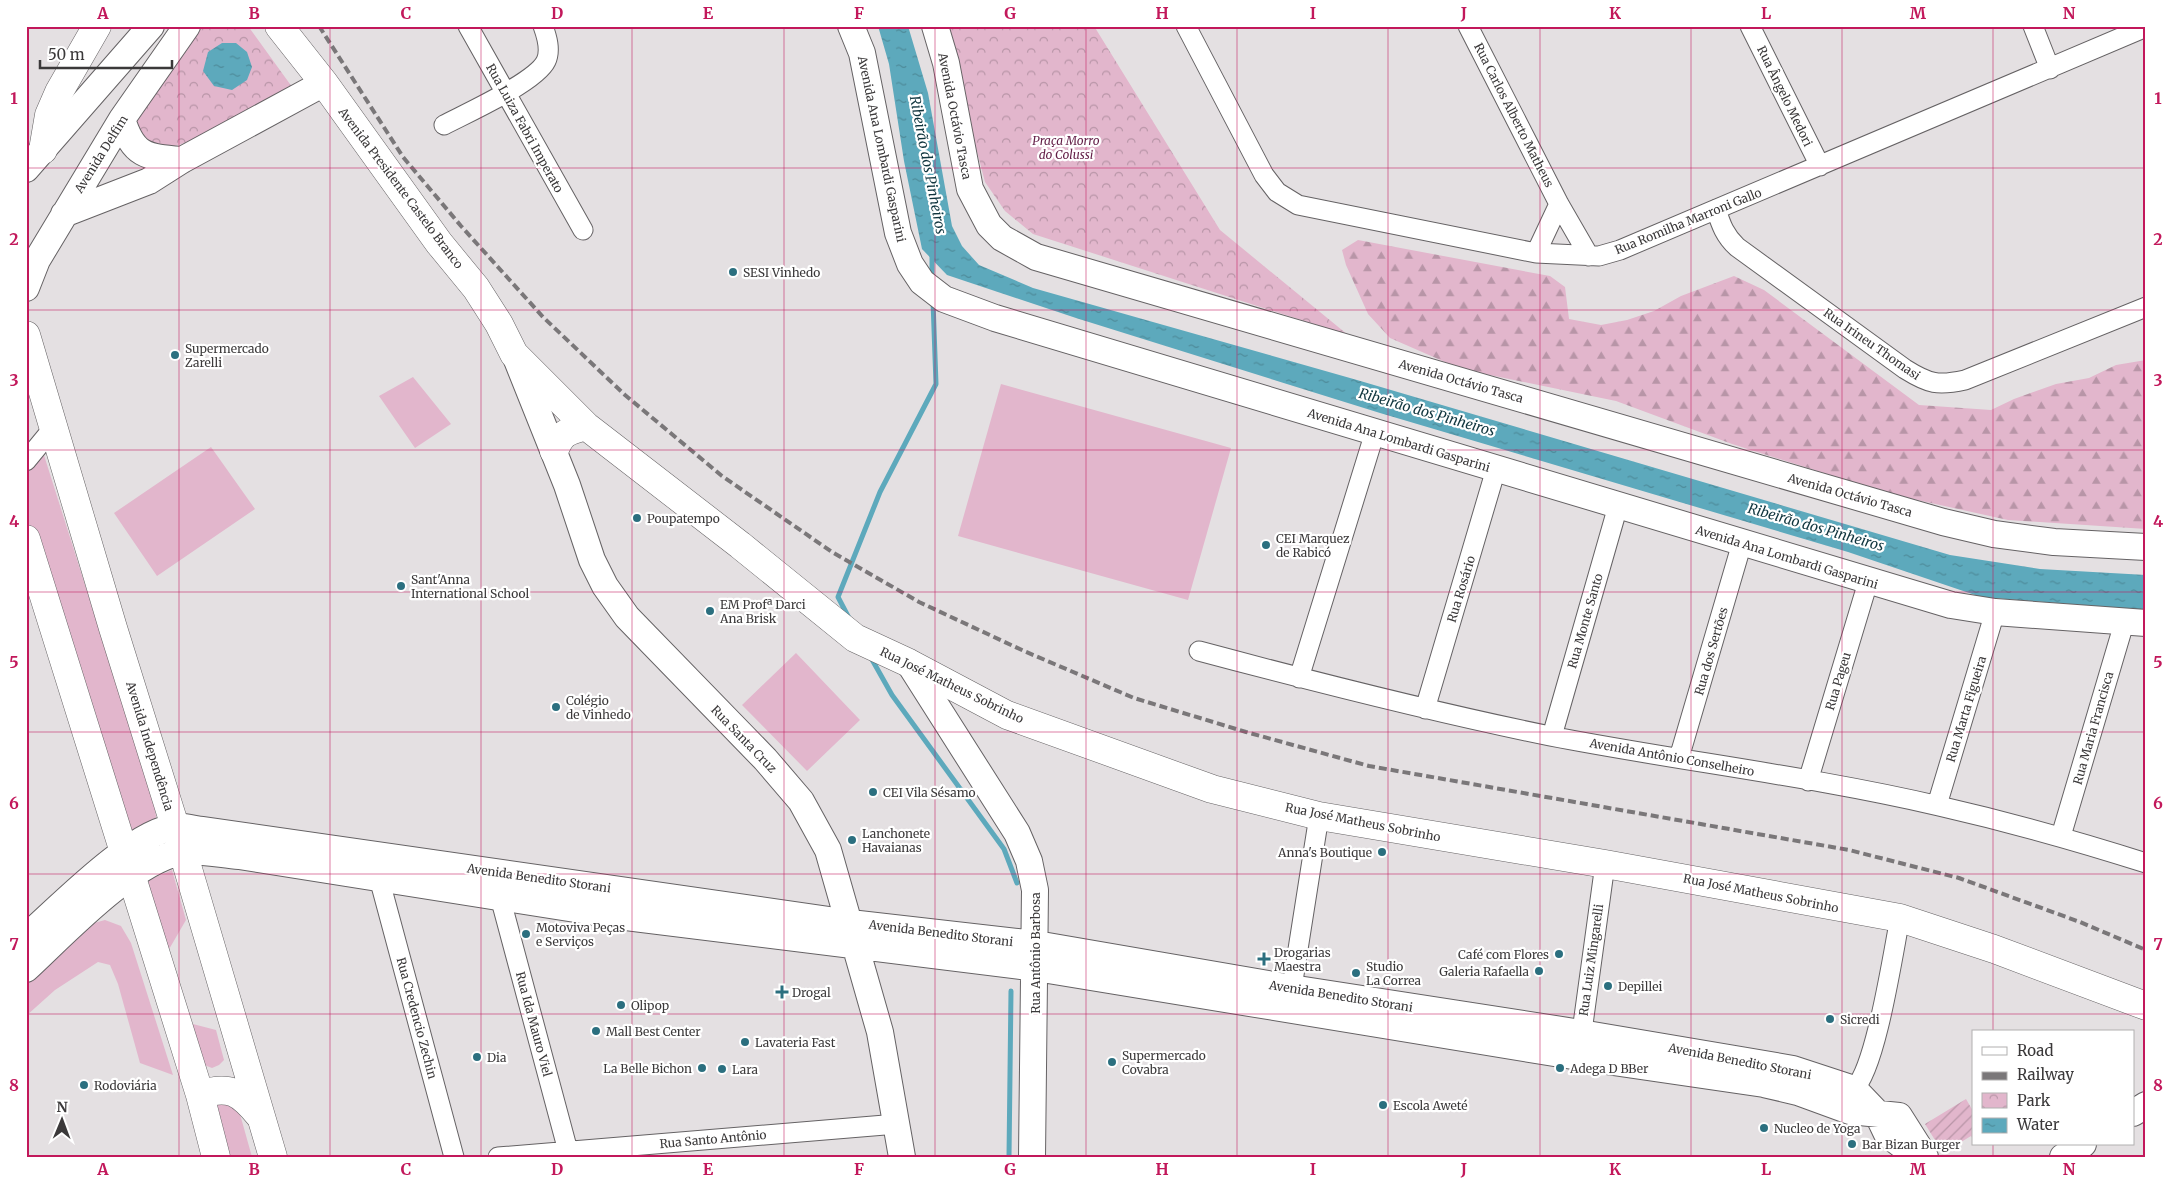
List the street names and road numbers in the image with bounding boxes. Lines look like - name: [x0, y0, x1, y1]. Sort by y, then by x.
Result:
- street label: Rua Carlos Alberto Matheus: [1471, 40, 1557, 190]
- street label: Rua Ângelo Medori: [1754, 43, 1816, 149]
- street label: Avenida Octávio Tasca: [935, 50, 975, 181]
- street label: Avenida Ana Lombardi Gasparini: [855, 54, 909, 244]
- street label: Rua Luiza Fabri Imperato: [483, 61, 567, 195]
- street label: Avenida Presidente Castelo Branco: [335, 104, 467, 272]
- street label: Avenida Delfim: [71, 112, 131, 196]
- street label: Rua Romilha Marroni Gallo: [1612, 185, 1764, 257]
- street label: Rua Irineu Thomasi: [1821, 305, 1923, 383]
- street label: Avenida Octávio Tasca: [1396, 356, 1525, 406]
- street label: Avenida Ana Lombardi Gasparini: [1305, 405, 1492, 475]
- street label: Avenida Octávio Tasca: [1785, 470, 1914, 520]
- street label: Avenida Ana Lombardi Gasparini: [1693, 522, 1880, 592]
- street label: Rua Rosário: [1444, 554, 1478, 624]
- street label: Rua Monte Santo: [1564, 572, 1606, 670]
- street label: Rua dos Sertões: [1691, 605, 1731, 697]
- street label: Rua José Matheus Sobrinho: [878, 644, 1026, 726]
- street label: Rua Pageu: [1822, 650, 1854, 712]
- street label: Rua Marta Figueira: [1943, 654, 1989, 764]
- street label: Rua Maria Francisca: [2070, 669, 2116, 786]
- street label: Avenida Independência: [123, 678, 177, 813]
- street label: Rua Santa Cruz: [708, 702, 780, 776]
- street label: Avenida Antônio Conselheiro: [1587, 735, 1756, 779]
- street label: Rua José Matheus Sobrinho: [1284, 800, 1442, 844]
- street label: Avenida Benedito Storani: [465, 860, 612, 896]
- street label: Rua José Matheus Sobrinho: [1682, 871, 1840, 915]
- street label: Rua Antônio Barbosa: [1028, 892, 1043, 1014]
- street label: Rua Luiz Mingarelli: [1576, 903, 1606, 1017]
- street label: Avenida Benedito Storani: [867, 917, 1014, 949]
- street label: Rua Credencio Zechin: [394, 956, 440, 1080]
- street label: Rua Ida Mauro Viel: [513, 970, 555, 1078]
- street label: Avenida Benedito Storani: [1267, 977, 1414, 1015]
- street label: Avenida Benedito Storani: [1666, 1040, 1813, 1082]
- street label: Rua Santo Antônio: [659, 1127, 767, 1151]

